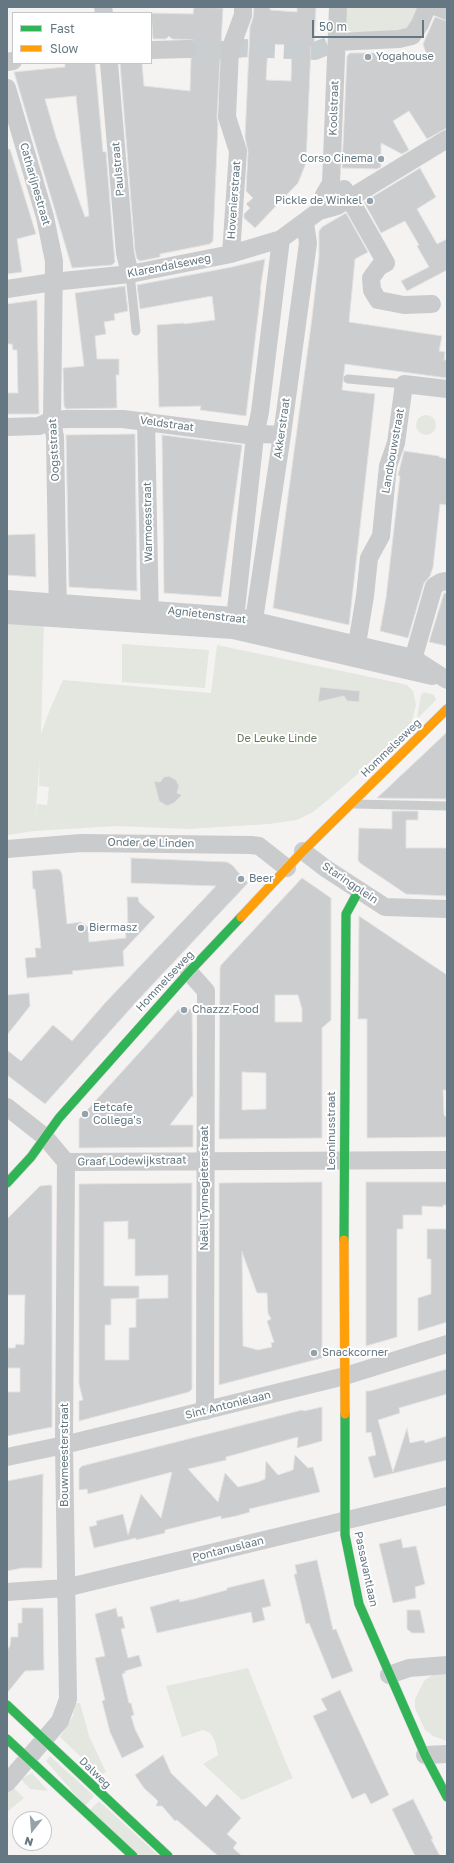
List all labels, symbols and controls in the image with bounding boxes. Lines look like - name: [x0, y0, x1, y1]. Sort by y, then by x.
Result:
- legend: [12, 12, 152, 64]
- scale bar: [314, 12, 426, 38]
- text: 50 m: [319, 19, 347, 34]
- text: Fast: [50, 21, 75, 36]
- text: Slow: [50, 41, 78, 56]
- place label: Yogahouse: [376, 50, 434, 64]
- marker: Yogahouse: [363, 52, 373, 62]
- street label: Koolstraat: [326, 80, 342, 136]
- street label: Catharijnestraat: [17, 141, 53, 227]
- street label: Paulstraat: [109, 141, 127, 197]
- place label: Corso Cinema: [300, 152, 373, 166]
- marker: Corso Cinema: [376, 154, 386, 164]
- street label: Hovenierstraat: [225, 160, 243, 240]
- place label: Pickle de Winkel: [275, 194, 362, 208]
- marker: Pickle de Winkel: [365, 196, 375, 206]
- street label: Klarendalseweg: [126, 251, 212, 281]
- street label: Akkerstraat: [271, 397, 293, 459]
- street label: Landbouwstraat: [379, 407, 407, 495]
- street label: Veldstraat: [139, 414, 195, 434]
- street label: Oogststraat: [46, 418, 62, 482]
- street label: Warmoesstraat: [141, 482, 155, 562]
- street label: Agnietenstraat: [167, 604, 247, 626]
- street label: Hommelseweg: [358, 716, 424, 780]
- park label: De Leuke Linde: [237, 732, 317, 746]
- street label: Onder de Linden: [107, 836, 195, 850]
- street label: Staringplein: [320, 860, 380, 906]
- place label: Beer: [249, 872, 273, 886]
- marker: Beer: [236, 874, 246, 884]
- place label: Biermasz: [89, 921, 137, 935]
- marker: Biermasz: [76, 923, 86, 933]
- street label: Hommelseweg: [133, 948, 197, 1014]
- place label: Chazzz Food: [192, 1003, 259, 1017]
- marker: Chazzz Food: [179, 1005, 189, 1015]
- street label: Leoninusstraat: [325, 1091, 339, 1171]
- place label: Eetcafe Collega's: [93, 1101, 142, 1127]
- marker: Eetcafe Collega's: [80, 1109, 90, 1119]
- street label: Naëll Tynnegieterstraat: [198, 1125, 212, 1251]
- street label: Graaf Lodewijkstraat: [77, 1153, 187, 1169]
- place label: Snackcorner: [322, 1346, 388, 1360]
- marker: Snackcorner: [309, 1348, 319, 1358]
- street label: Sint Antonielaan: [184, 1388, 272, 1422]
- street label: Bouwmeesterstraat: [58, 1403, 72, 1507]
- street label: Passavantlaan: [352, 1530, 380, 1608]
- street label: Pontanuslaan: [191, 1534, 265, 1564]
- street label: Dalweg: [76, 1755, 114, 1791]
- north arrow: [12, 1811, 52, 1851]
- text: N: [23, 1835, 35, 1849]

